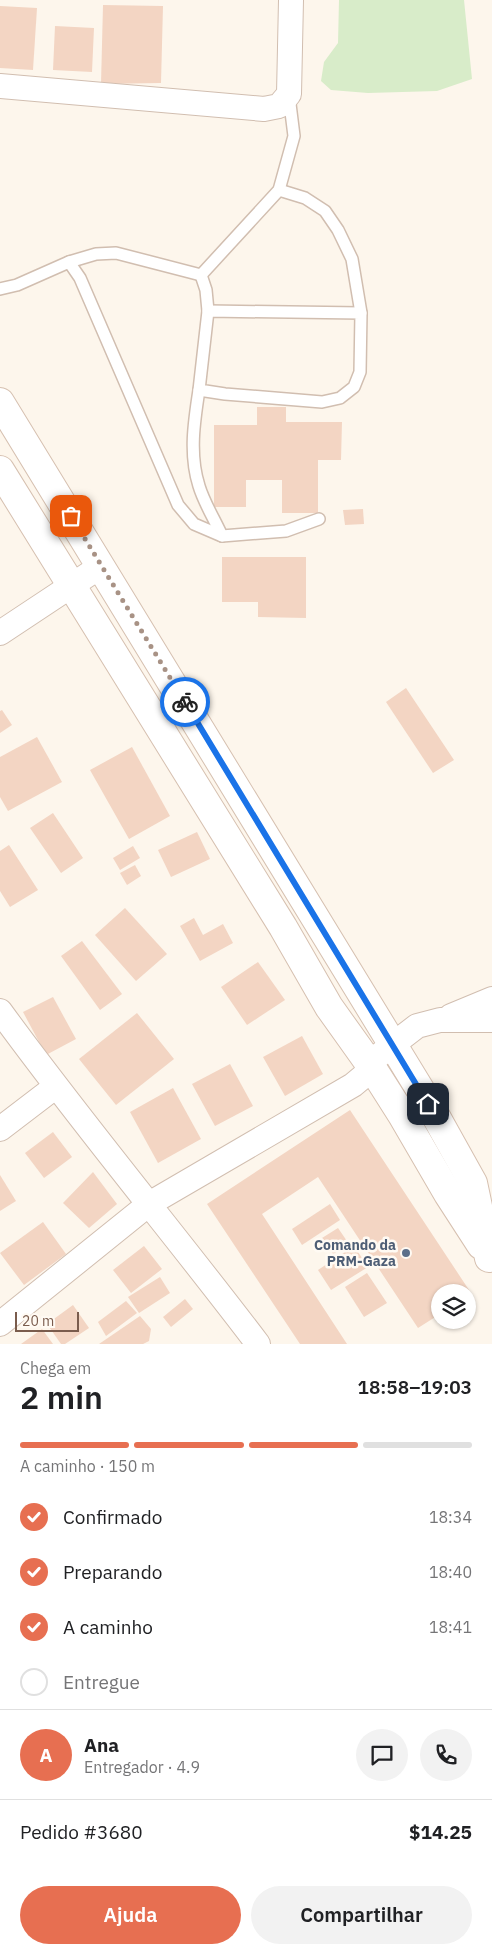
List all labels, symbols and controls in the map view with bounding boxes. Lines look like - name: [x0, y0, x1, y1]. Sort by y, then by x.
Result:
- pin: [50, 495, 92, 537]
- icon: bag: [57, 502, 85, 530]
- courier: [160, 677, 210, 727]
- icon: bike: [171, 688, 199, 716]
- pin: [407, 1083, 449, 1125]
- icon: home: [414, 1090, 442, 1118]
- place label: Comando da PRM-Gaza: [314, 1236, 396, 1270]
- marker: Comando da PRM-Gaza: [400, 1247, 412, 1259]
- map controls: [431, 1284, 476, 1329]
- button: layers: [431, 1284, 476, 1329]
- scale bar: [15, 1309, 79, 1332]
- text: 20 m: [22, 1312, 54, 1330]
- text: Chega em: [20, 1358, 91, 1378]
- text: 18:58–19:03: [358, 1375, 472, 1399]
- text: 2 min: [20, 1376, 103, 1418]
- text: A caminho · 150 m: [20, 1456, 155, 1476]
- icon: check: [20, 1503, 48, 1531]
- text: Confirmado: [63, 1505, 162, 1529]
- text: 18:34: [429, 1507, 472, 1527]
- icon: check: [20, 1558, 48, 1586]
- text: Preparando: [63, 1560, 162, 1584]
- text: 18:40: [429, 1562, 472, 1582]
- icon: check: [20, 1613, 48, 1641]
- text: A caminho: [63, 1615, 153, 1639]
- text: 18:41: [429, 1617, 472, 1637]
- text: Entregue: [63, 1670, 140, 1694]
- button: chat: [356, 1729, 408, 1781]
- button: phone: [420, 1729, 472, 1781]
- text: Ana: [84, 1733, 119, 1757]
- text: A: [39, 1743, 53, 1767]
- text: Entregador · 4.9: [84, 1757, 200, 1777]
- text: Pedido #3680: [20, 1820, 143, 1844]
- text: $14.25: [409, 1820, 472, 1844]
- button: Ajuda: [20, 1886, 241, 1944]
- button: Compartilhar: [251, 1886, 472, 1944]

